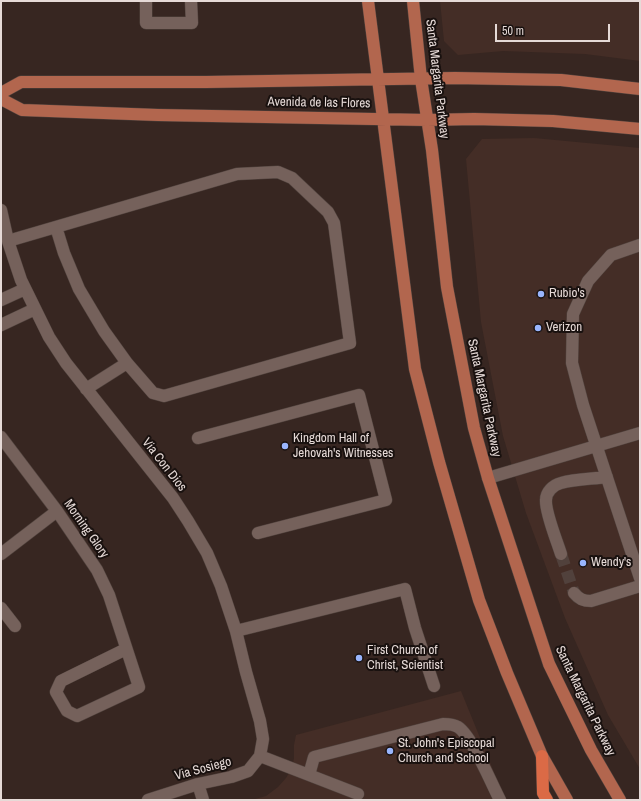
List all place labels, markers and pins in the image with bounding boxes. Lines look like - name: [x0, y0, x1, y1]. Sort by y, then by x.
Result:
- place label: Rubio's: [549, 286, 585, 302]
- marker: Rubio's: [536, 289, 546, 299]
- place label: Verizon: [546, 320, 582, 336]
- marker: Verizon: [533, 323, 543, 333]
- place label: Kingdom Hall of Jehovah's Witnesses: [293, 431, 393, 462]
- marker: Kingdom Hall of Jehovah's Witnesses: [280, 441, 290, 451]
- place label: Wendy's: [591, 555, 631, 571]
- marker: Wendy's: [578, 558, 588, 568]
- place label: First Church of Christ, Scientist: [367, 643, 443, 674]
- marker: First Church of Christ, Scientist: [354, 653, 364, 663]
- place label: St. John's Episcopal Church and School: [398, 736, 494, 767]
- marker: St. John's Episcopal Church and School: [385, 746, 395, 756]

